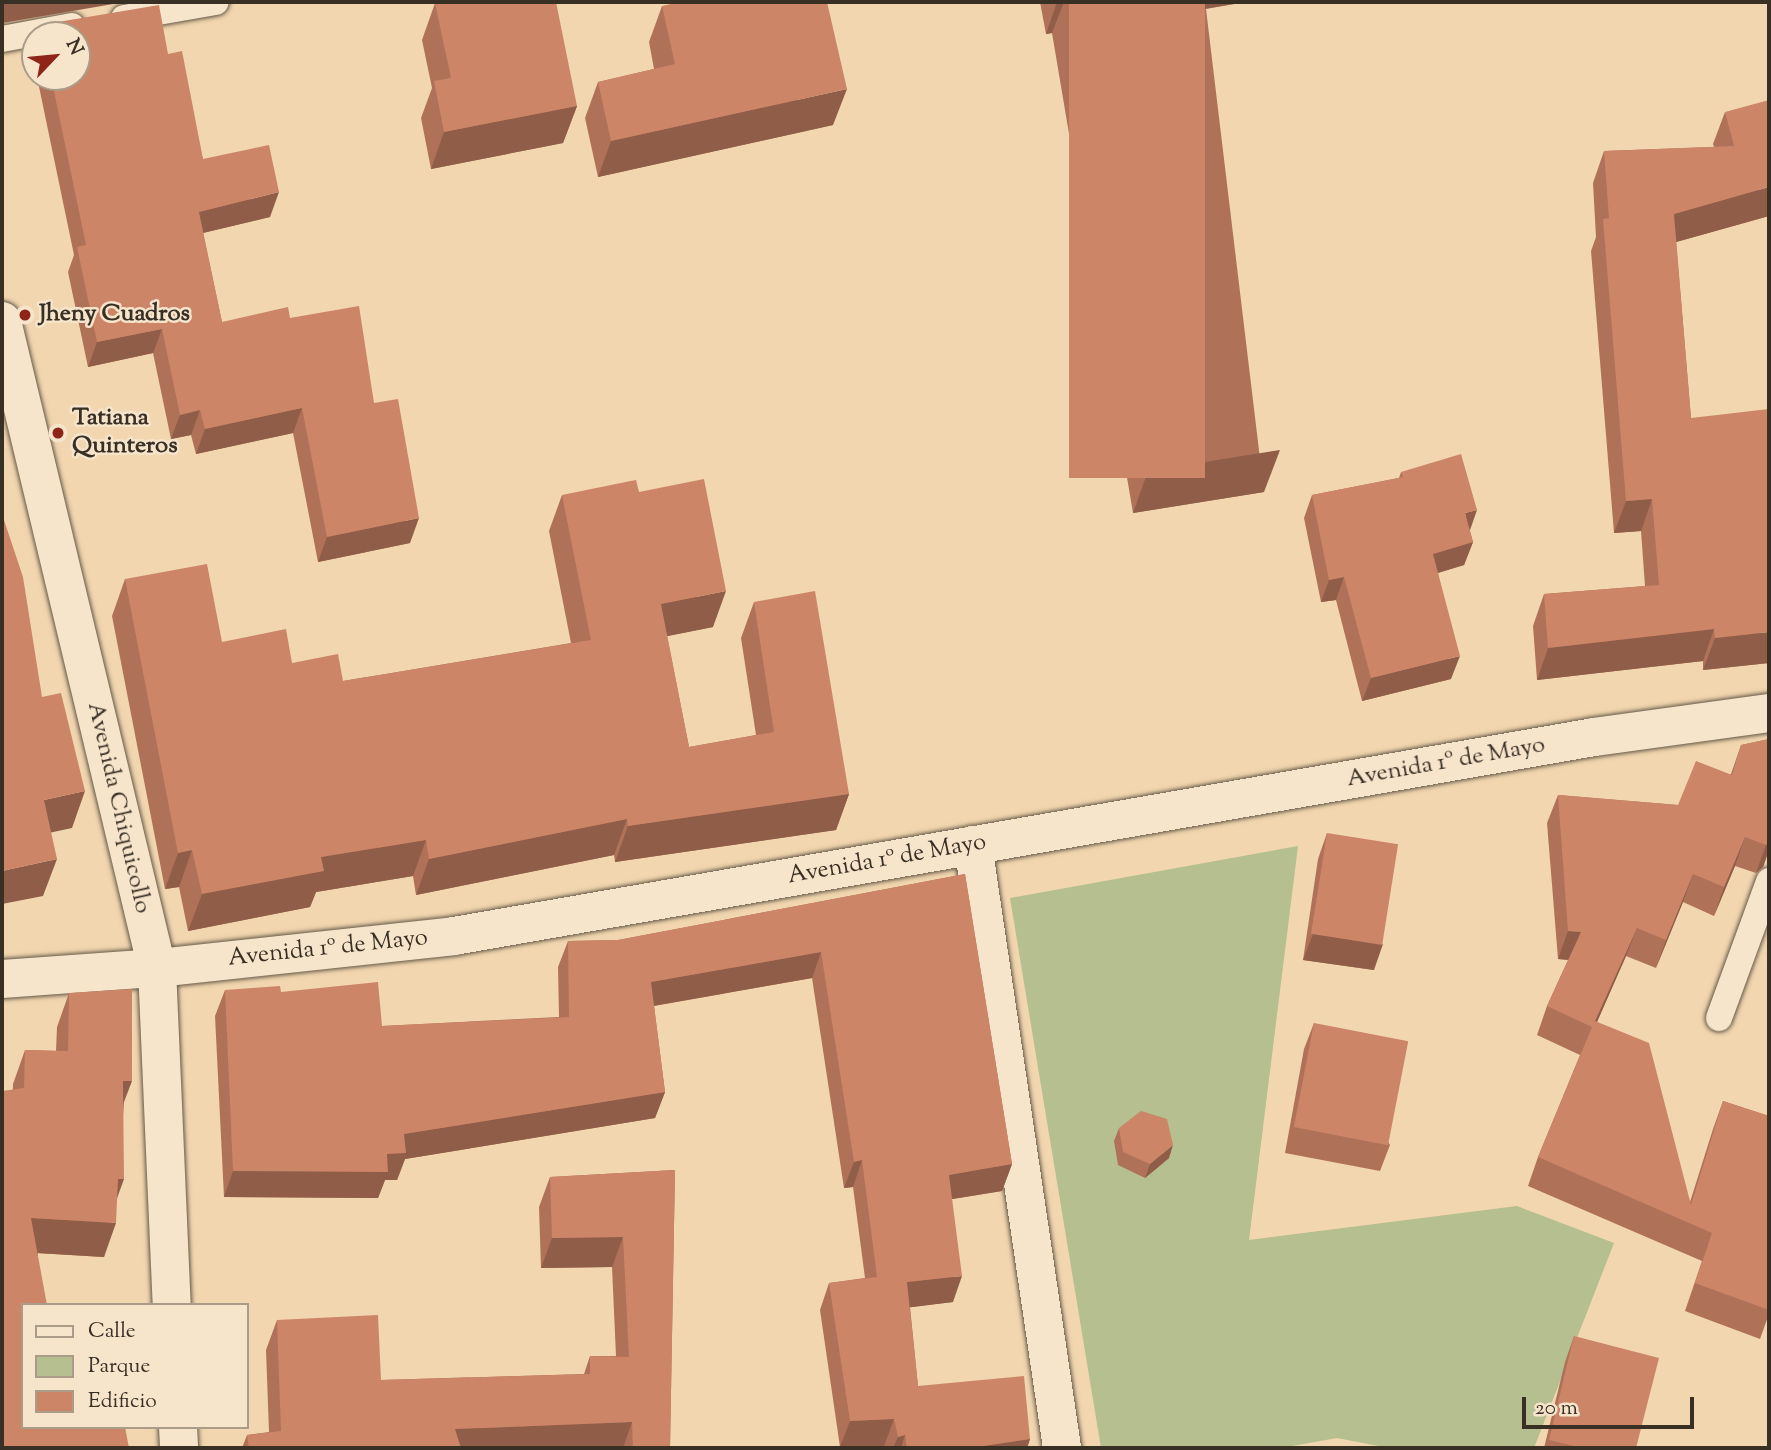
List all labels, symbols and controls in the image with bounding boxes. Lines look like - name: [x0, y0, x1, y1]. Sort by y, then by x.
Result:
- north arrow: [21, 21, 91, 91]
- text: N: [58, 35, 89, 60]
- place label: Jheny Cuadros: [39, 301, 190, 329]
- marker: Jheny Cuadros: [17, 307, 33, 323]
- place label: Tatiana Quinteros: [72, 405, 178, 461]
- marker: Tatiana Quinteros: [50, 425, 66, 441]
- street label: Avenida Chiquicollo: [80, 700, 156, 916]
- street label: Avenida 1º de Mayo: [1345, 731, 1547, 795]
- street label: Avenida 1º de Mayo: [786, 828, 988, 892]
- street label: Avenida 1º de Mayo: [227, 924, 429, 974]
- legend: [21, 1303, 248, 1429]
- text: Calle: [88, 1317, 136, 1347]
- text: Parque: [88, 1352, 150, 1382]
- scale bar: [1526, 1384, 1698, 1428]
- text: Edificio: [88, 1387, 157, 1417]
- text: 20 m: [1535, 1394, 1578, 1424]

